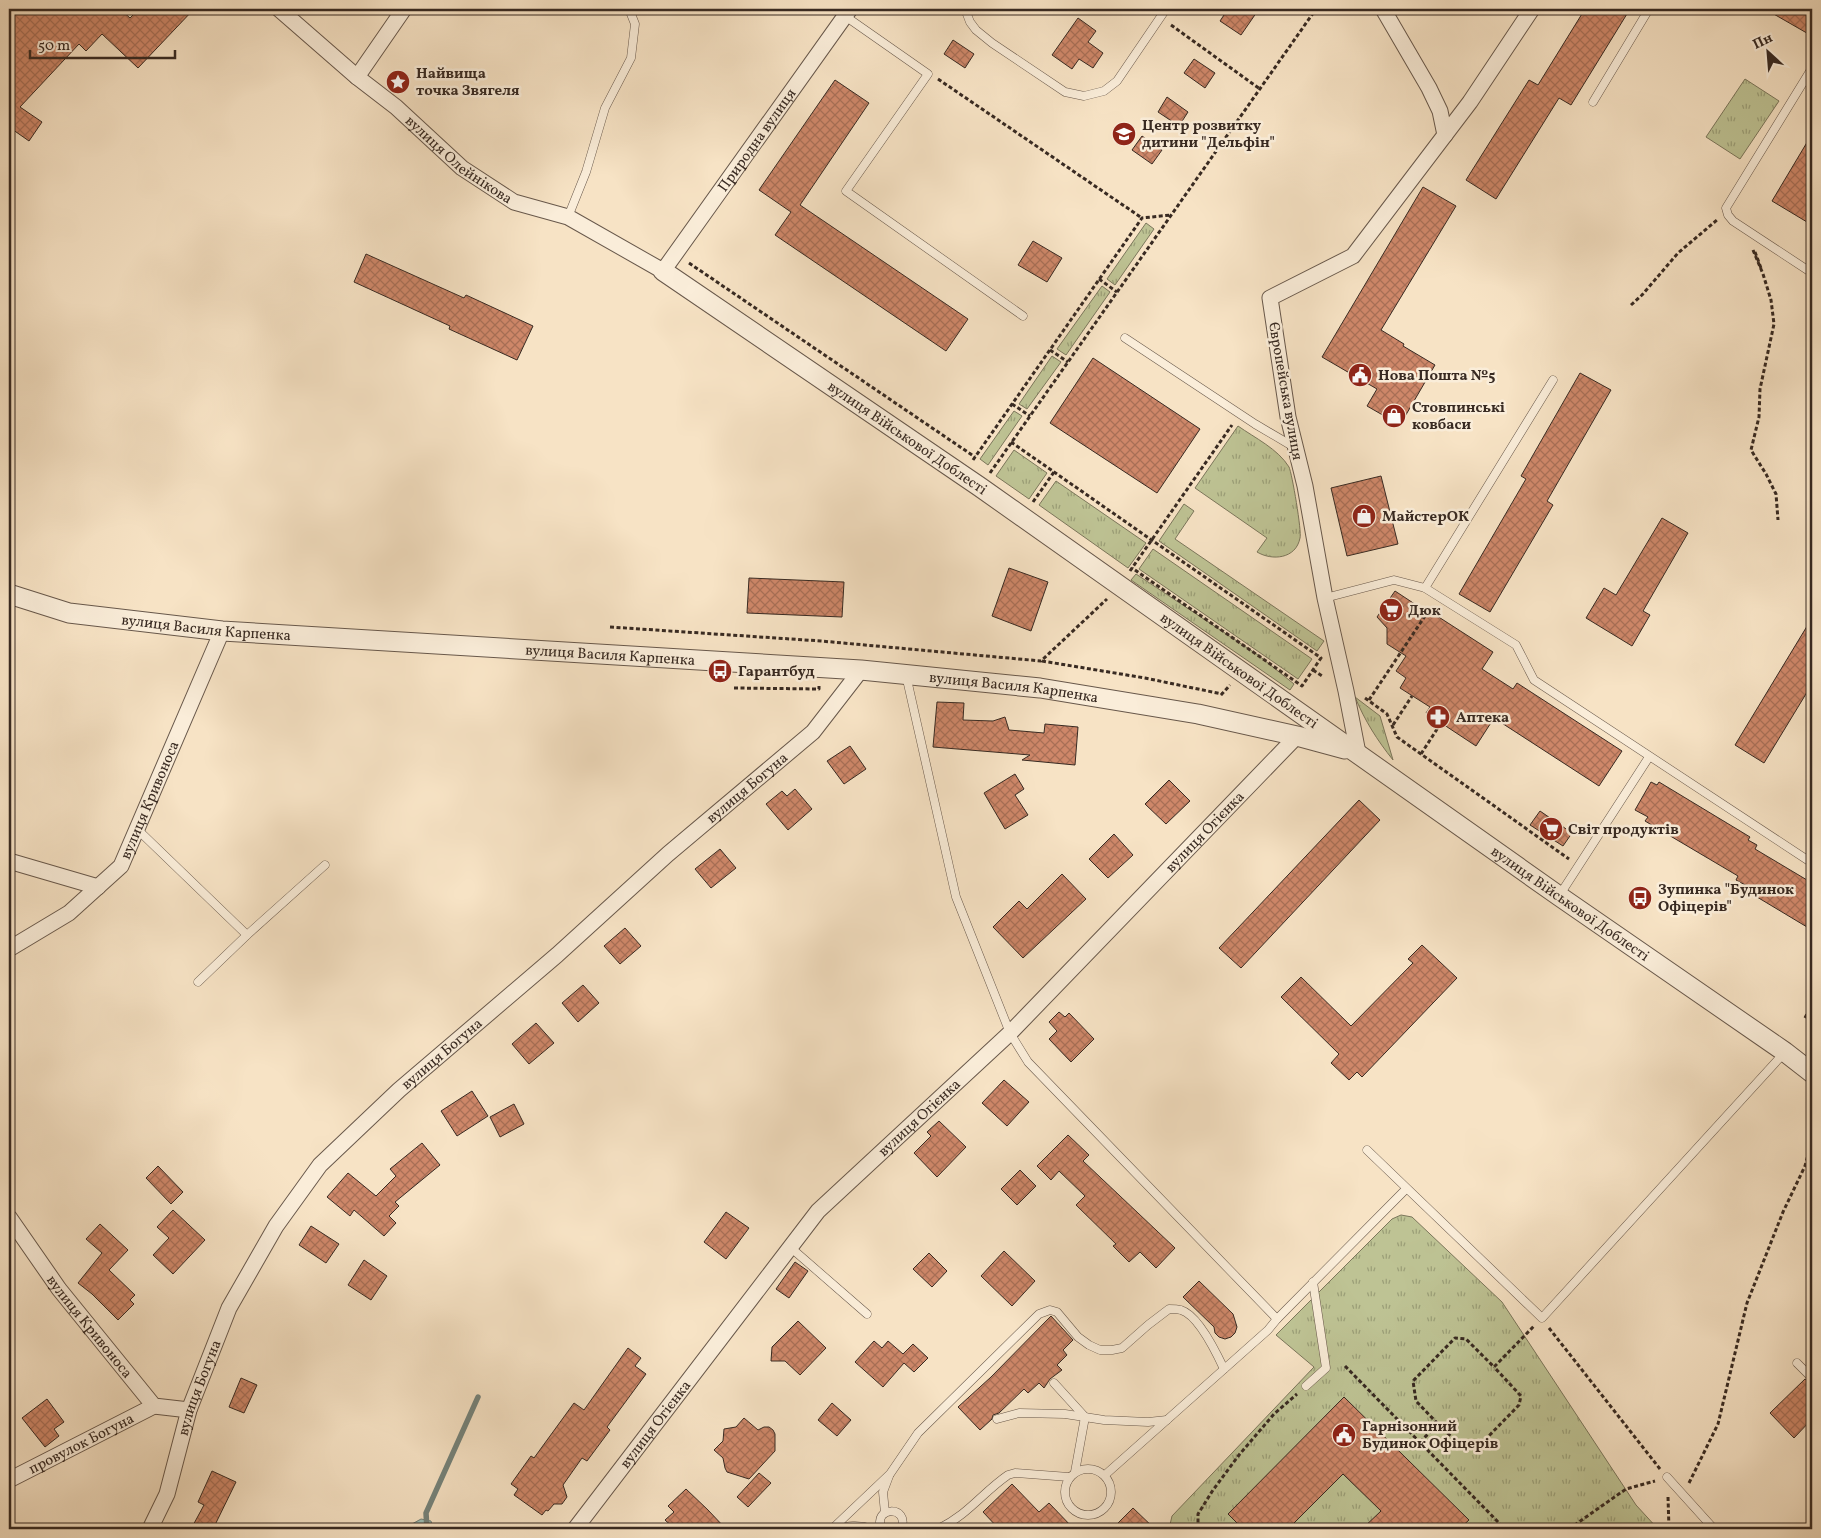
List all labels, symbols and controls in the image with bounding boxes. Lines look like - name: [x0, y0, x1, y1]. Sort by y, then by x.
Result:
- scale bar: [30, 28, 175, 60]
- north arrow: [1744, 28, 1794, 78]
- text: Пн: [1750, 29, 1776, 55]
- text: 50 m: [38, 36, 70, 57]
- place label: Найвища точка Звягеля: [416, 64, 520, 102]
- place icon: Найвища точка Звягеля: [385, 69, 411, 95]
- street label: Природна вулиця: [714, 85, 802, 197]
- street label: вулиця Олейнікова: [400, 111, 516, 210]
- place label: Центр розвитку дитини "Дельфін": [1142, 116, 1275, 154]
- school or university icon: Центр розвитку дитини "Дельфін": [1111, 121, 1137, 147]
- street label: Європейська вулиця: [1262, 320, 1307, 462]
- public building icon: Нова Пошта №5: [1347, 362, 1373, 388]
- place label: Нова Пошта №5: [1378, 366, 1496, 387]
- street label: вулиця Військової Доблесті: [823, 377, 991, 501]
- place label: Стовпинські ковбаси: [1412, 398, 1505, 436]
- shop icon: Стовпинські ковбаси: [1381, 403, 1407, 429]
- shop icon: МайстерОК: [1351, 503, 1377, 529]
- place label: МайстерОК: [1382, 507, 1469, 528]
- supermarket icon: Дюк: [1378, 597, 1404, 623]
- place label: Дюк: [1408, 601, 1441, 622]
- street label: вулиця Військової Доблесті: [1155, 608, 1322, 734]
- street label: вулиця Василя Карпенка: [120, 610, 292, 647]
- street label: вулиця Василя Карпенка: [525, 641, 696, 672]
- bus stop icon: Гарантбуд: [707, 658, 733, 684]
- place label: Гарантбуд: [738, 662, 815, 683]
- street label: вулиця Василя Карпенка: [928, 668, 1100, 709]
- pharmacy icon: Аптека: [1425, 704, 1451, 730]
- place label: Аптека: [1456, 708, 1509, 729]
- street label: вулиця Кривоноса: [116, 738, 186, 863]
- street label: вулиця Богуна: [703, 748, 793, 829]
- street label: вулиця Огієнка: [1161, 787, 1250, 878]
- supermarket icon: Світ продуктів: [1538, 816, 1564, 842]
- place label: Світ продуктів: [1568, 820, 1679, 841]
- street label: вулиця Військової Доблесті: [1486, 842, 1653, 967]
- place label: Зупинка "Будинок Офіцерів": [1658, 880, 1794, 918]
- bus stop icon: Зупинка "Будинок Офіцерів": [1627, 885, 1653, 911]
- street label: вулиця Богуна: [397, 1014, 488, 1095]
- street label: вулиця Огієнка: [874, 1075, 966, 1162]
- street label: вулиця Кривоноса: [40, 1271, 136, 1383]
- street label: вулиця Богуна: [174, 1337, 227, 1438]
- street label: вулиця Огієнка: [616, 1377, 697, 1473]
- street label: провулок Богуна: [25, 1409, 138, 1480]
- place label: Гарнізонний Будинок Офіцерів: [1362, 1417, 1499, 1455]
- public building icon: Гарнізонний Будинок Офіцерів: [1331, 1422, 1357, 1448]

